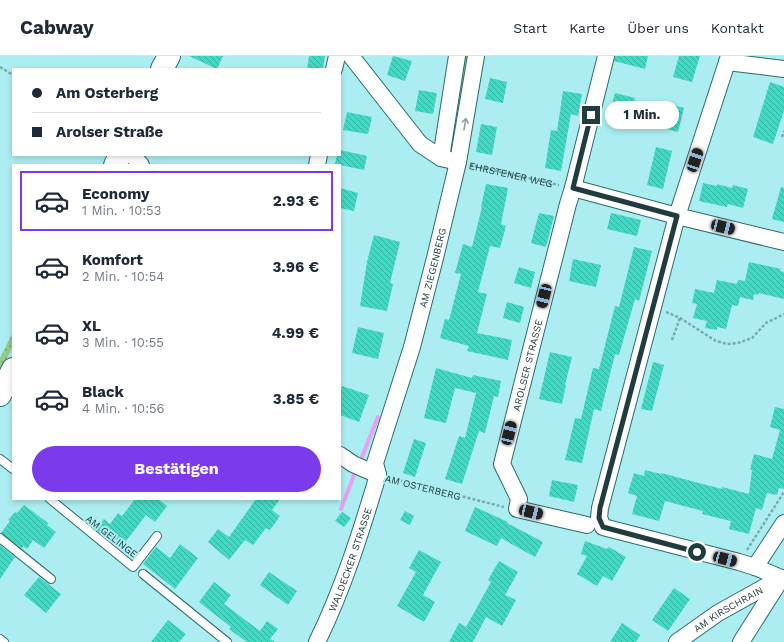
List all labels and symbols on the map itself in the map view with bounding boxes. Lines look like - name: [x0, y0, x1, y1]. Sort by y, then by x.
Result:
- callout: 1 Min.: [605, 101, 679, 129]
- route end: [582, 106, 600, 124]
- one-way arrow: [461, 117, 469, 130]
- car: [686, 147, 704, 173]
- street label: EHRSTENER WEG: [468, 160, 554, 189]
- car: [710, 218, 736, 236]
- street label: AM ZIEGENBERG: [417, 227, 448, 309]
- car: [535, 283, 553, 309]
- street label: AROLSER STRASSE: [511, 318, 545, 412]
- car: [500, 420, 518, 446]
- street label: AM OSTERBERG: [384, 473, 462, 502]
- car: [518, 503, 544, 521]
- street label: WALDECKER STRASSE: [327, 506, 374, 613]
- street label: AM GELINGE: [84, 513, 140, 560]
- route start: [688, 543, 706, 561]
- car: [712, 550, 738, 568]
- street label: AM KIRSCHRAIN: [692, 584, 765, 634]

